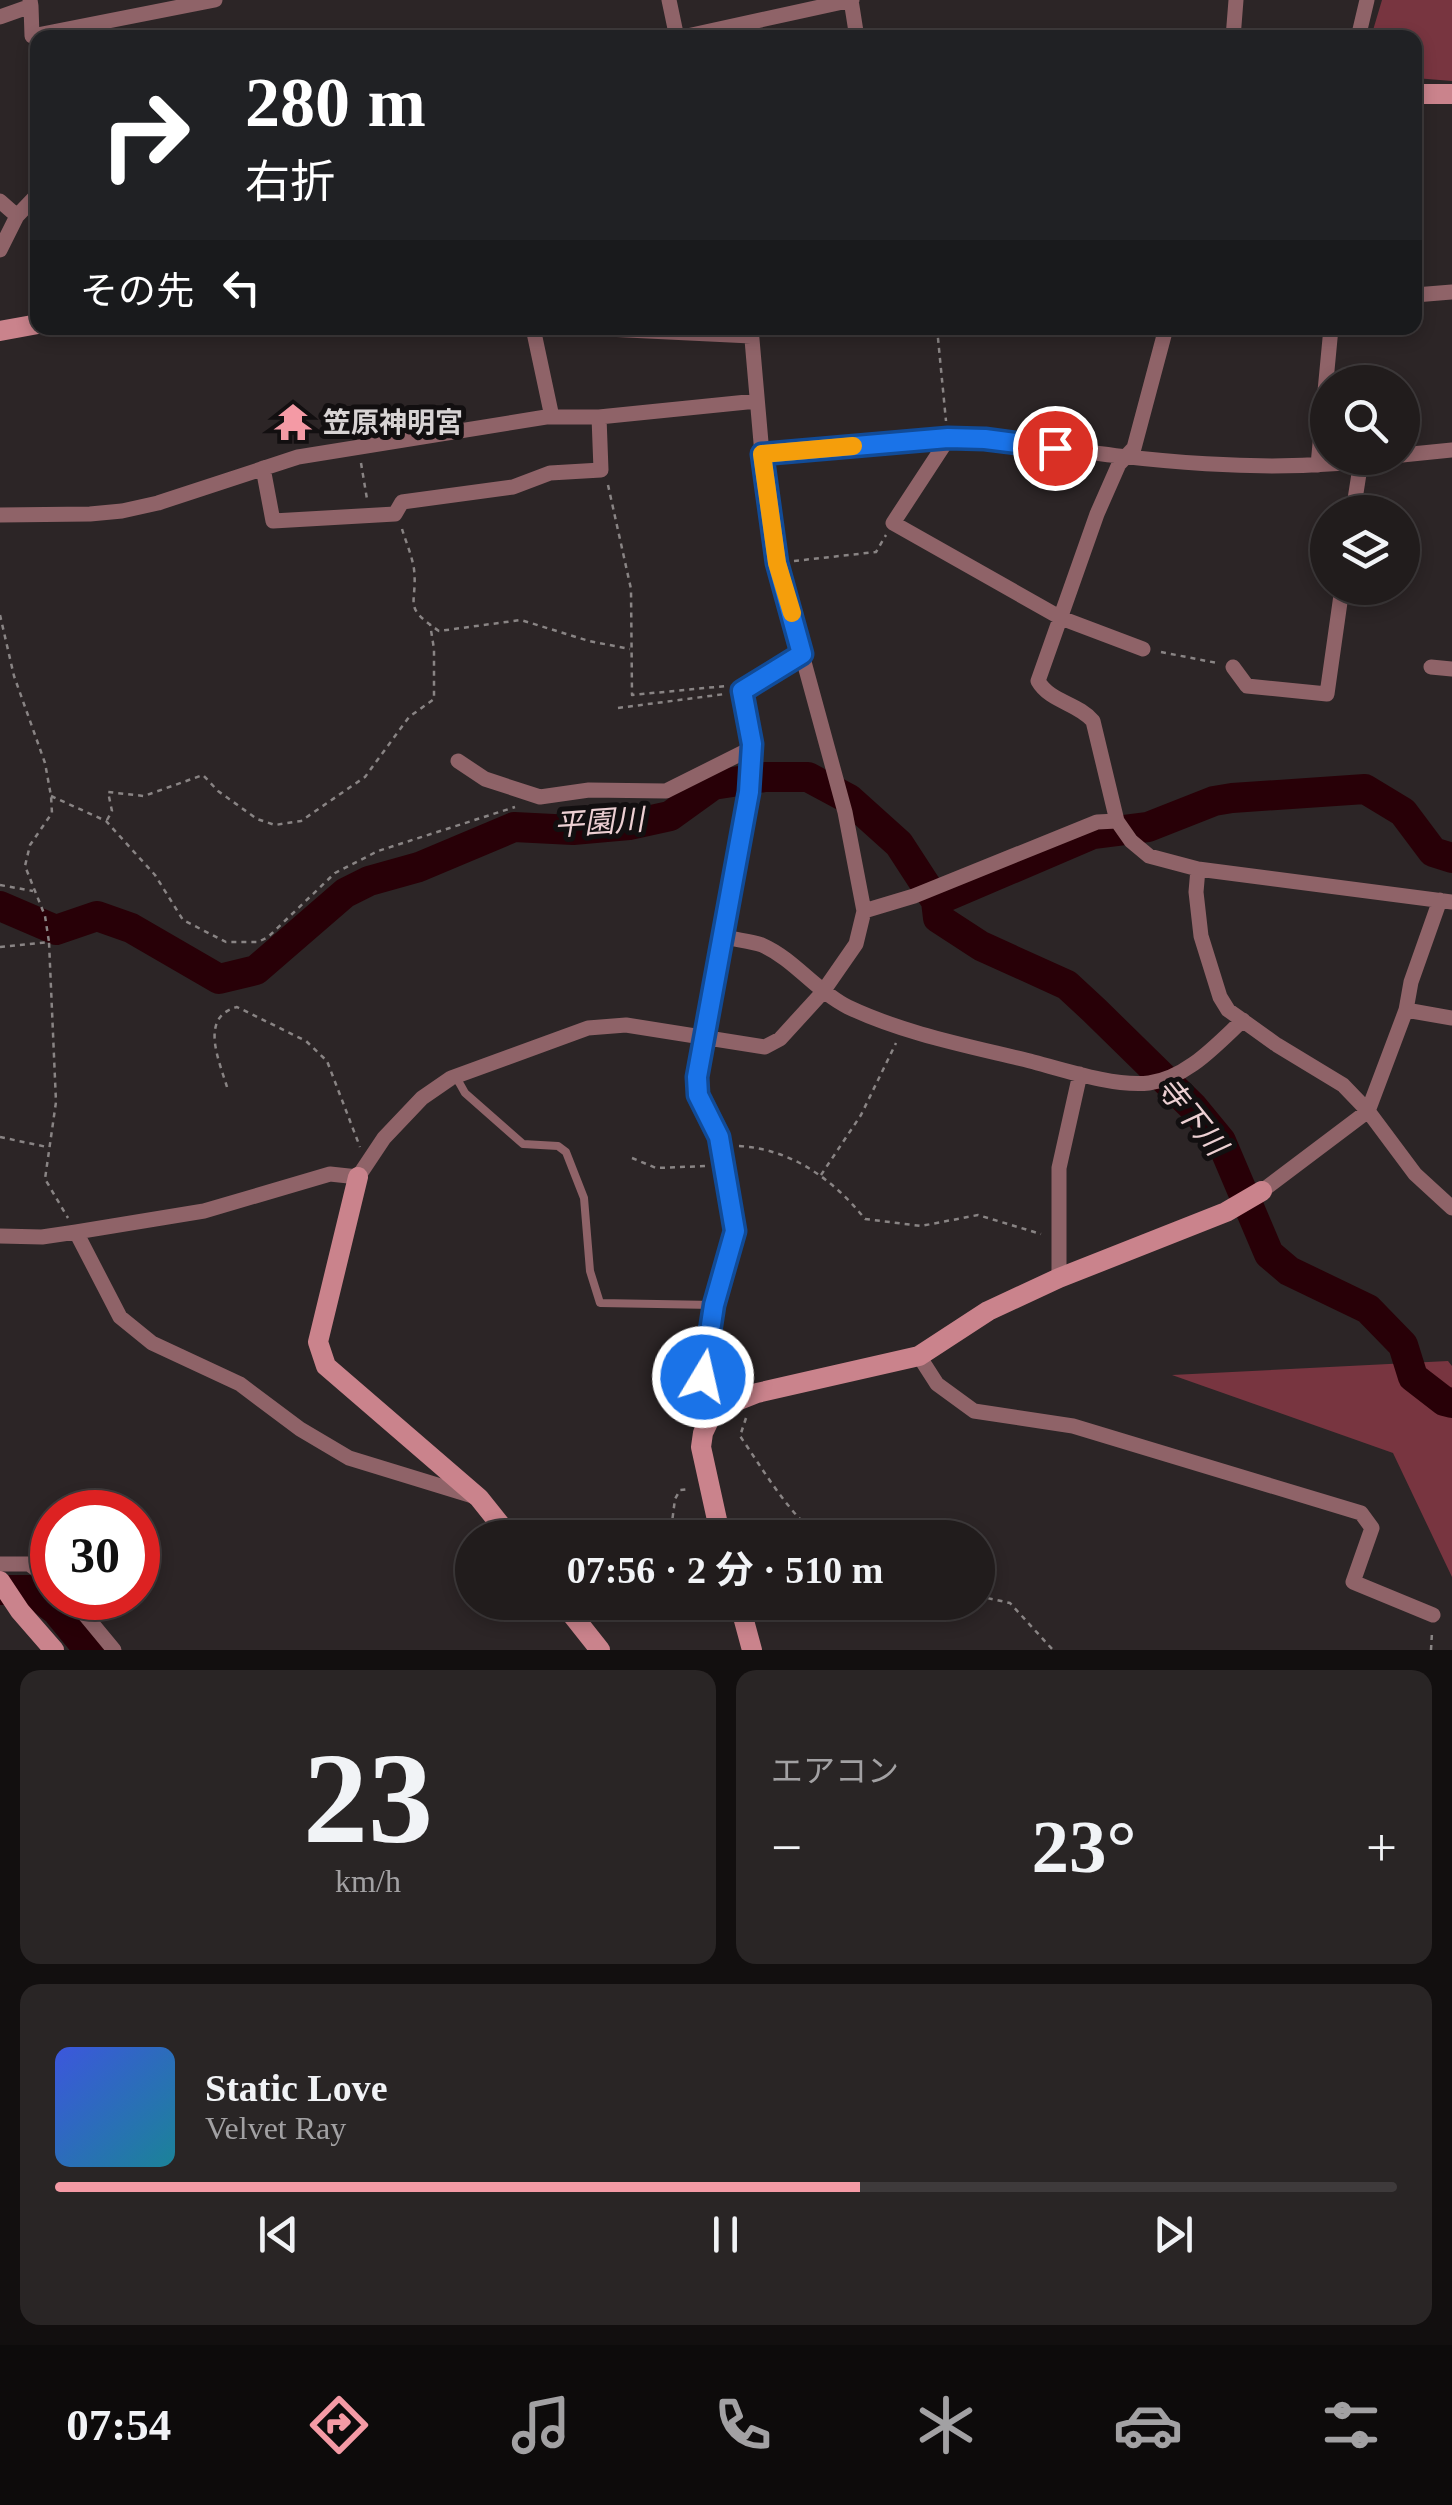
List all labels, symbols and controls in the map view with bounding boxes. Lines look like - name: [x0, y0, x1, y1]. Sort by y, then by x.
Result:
- text: 280 m: [245, 64, 426, 141]
- icon: right: [80, 70, 210, 200]
- text: 右折: [245, 157, 335, 207]
- icon: left: [214, 260, 269, 315]
- text: その先: [80, 270, 194, 312]
- map controls: [1310, 365, 1420, 605]
- button: search: [1310, 365, 1420, 475]
- temple icon: 笠原神明宮: [272, 401, 314, 443]
- pin: [1013, 406, 1098, 491]
- place label: 笠原神明宮: [323, 407, 463, 438]
- icon: arrive: [1028, 421, 1083, 476]
- button: layers: [1310, 495, 1420, 605]
- water label: 平園川: [553, 802, 648, 842]
- water label: 寺下川: [1151, 1071, 1235, 1164]
- position arrow: [651, 1325, 755, 1429]
- speed limit sign: 30: [30, 1490, 160, 1620]
- text: 07:56 · 2 分 · 510 m: [567, 1549, 883, 1591]
- text: 23: [303, 1726, 433, 1870]
- text: エアコン: [771, 1753, 899, 1789]
- text: 23°: [1032, 1805, 1137, 1888]
- text: −: [771, 1817, 802, 1878]
- text: +: [1366, 1817, 1397, 1878]
- text: km/h: [335, 1863, 401, 1899]
- text: Static Love: [205, 2067, 388, 2109]
- text: Velvet Ray: [205, 2110, 346, 2146]
- icon: previous: [251, 2207, 306, 2262]
- icon: pause: [698, 2207, 753, 2262]
- icon: next: [1146, 2207, 1201, 2262]
- icon: directions: [304, 2390, 374, 2460]
- icon: music: [506, 2390, 576, 2460]
- icon: phone: [708, 2390, 778, 2460]
- icon: climate: [911, 2390, 981, 2460]
- icon: car: [1113, 2390, 1183, 2460]
- icon: filters: [1316, 2390, 1386, 2460]
- text: 07:54: [66, 2400, 171, 2450]

